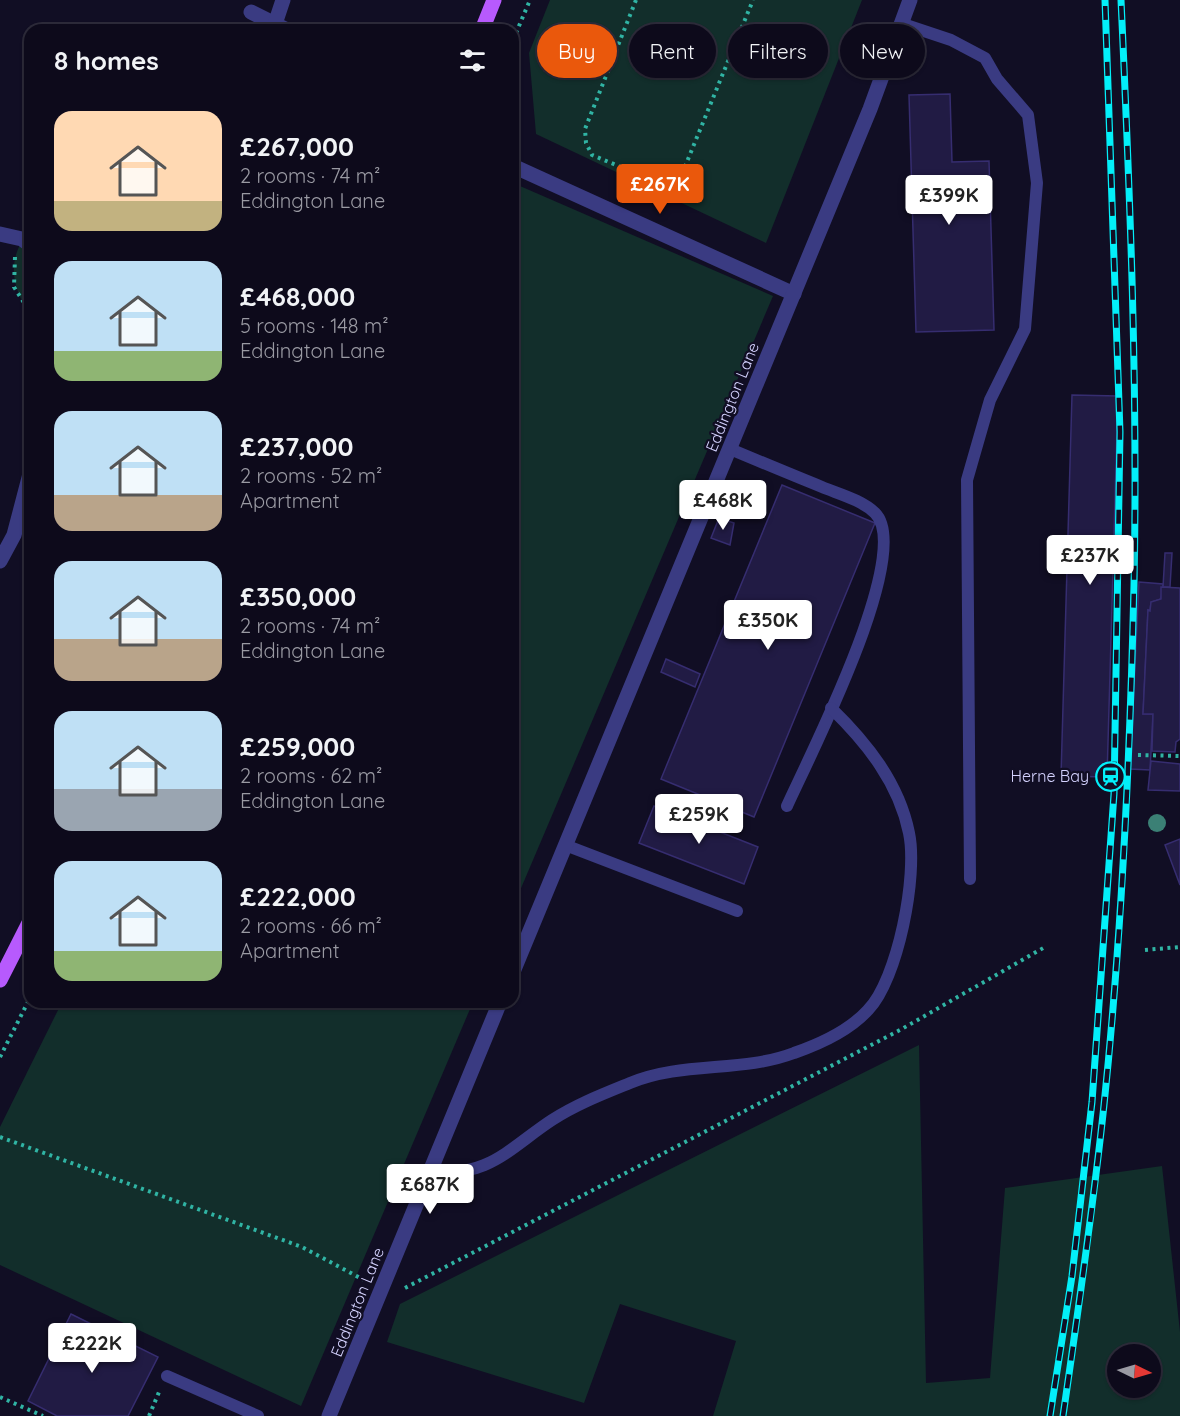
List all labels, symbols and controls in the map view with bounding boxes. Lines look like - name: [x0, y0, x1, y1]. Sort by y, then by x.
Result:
- chip: Buy: [537, 24, 617, 78]
- chip: Rent: [629, 24, 716, 78]
- chip: Filters: [728, 24, 828, 78]
- chip: New: [840, 24, 925, 78]
- text: 8 homes: [54, 44, 159, 77]
- icon: filters: [456, 44, 489, 77]
- text: £267,000: [240, 130, 354, 163]
- icon: home: [102, 135, 174, 207]
- text: 2 rooms · 74 m²: [240, 163, 380, 188]
- pin: £267K: [618, 164, 702, 215]
- text: £267K: [631, 171, 690, 196]
- pin: £399K: [907, 175, 991, 226]
- text: £399K: [919, 182, 979, 207]
- text: Eddington Lane: [240, 188, 385, 213]
- text: £468,000: [240, 280, 355, 313]
- icon: home: [102, 285, 174, 357]
- text: 5 rooms · 148 m²: [240, 313, 389, 338]
- text: Eddington Lane: [240, 338, 385, 363]
- street label: Eddington Lane: [701, 339, 763, 455]
- text: £237,000: [240, 430, 354, 463]
- icon: home: [102, 435, 174, 507]
- text: 2 rooms · 52 m²: [240, 463, 382, 488]
- pin: £468K: [681, 480, 765, 531]
- text: £468K: [693, 487, 753, 512]
- text: Apartment: [240, 488, 340, 513]
- pin: £237K: [1048, 535, 1132, 586]
- text: £237K: [1061, 542, 1119, 567]
- text: £350,000: [240, 580, 356, 613]
- icon: home: [102, 585, 174, 657]
- pin: £350K: [726, 600, 810, 651]
- text: £350K: [738, 607, 798, 632]
- text: 2 rooms · 74 m²: [240, 613, 380, 638]
- text: Eddington Lane: [240, 638, 385, 663]
- text: £259,000: [240, 730, 355, 763]
- icon: home: [102, 735, 174, 807]
- station icon: Herne Bay: [1094, 760, 1126, 792]
- text: 2 rooms · 62 m²: [240, 763, 382, 788]
- place label: Herne Bay: [1010, 766, 1089, 786]
- text: Eddington Lane: [240, 788, 385, 813]
- pin: £259K: [657, 794, 741, 845]
- text: £259K: [669, 801, 729, 826]
- text: £222,000: [240, 880, 356, 913]
- icon: home: [102, 885, 174, 957]
- text: 2 rooms · 66 m²: [240, 913, 382, 938]
- text: Apartment: [240, 938, 340, 963]
- pin: £687K: [388, 1164, 472, 1215]
- text: £687K: [401, 1171, 459, 1196]
- street label: Eddington Lane: [326, 1244, 388, 1360]
- pin: £222K: [50, 1323, 134, 1374]
- text: £222K: [62, 1330, 122, 1355]
- north arrow: [1107, 1344, 1161, 1398]
- map controls: [1107, 1344, 1161, 1398]

